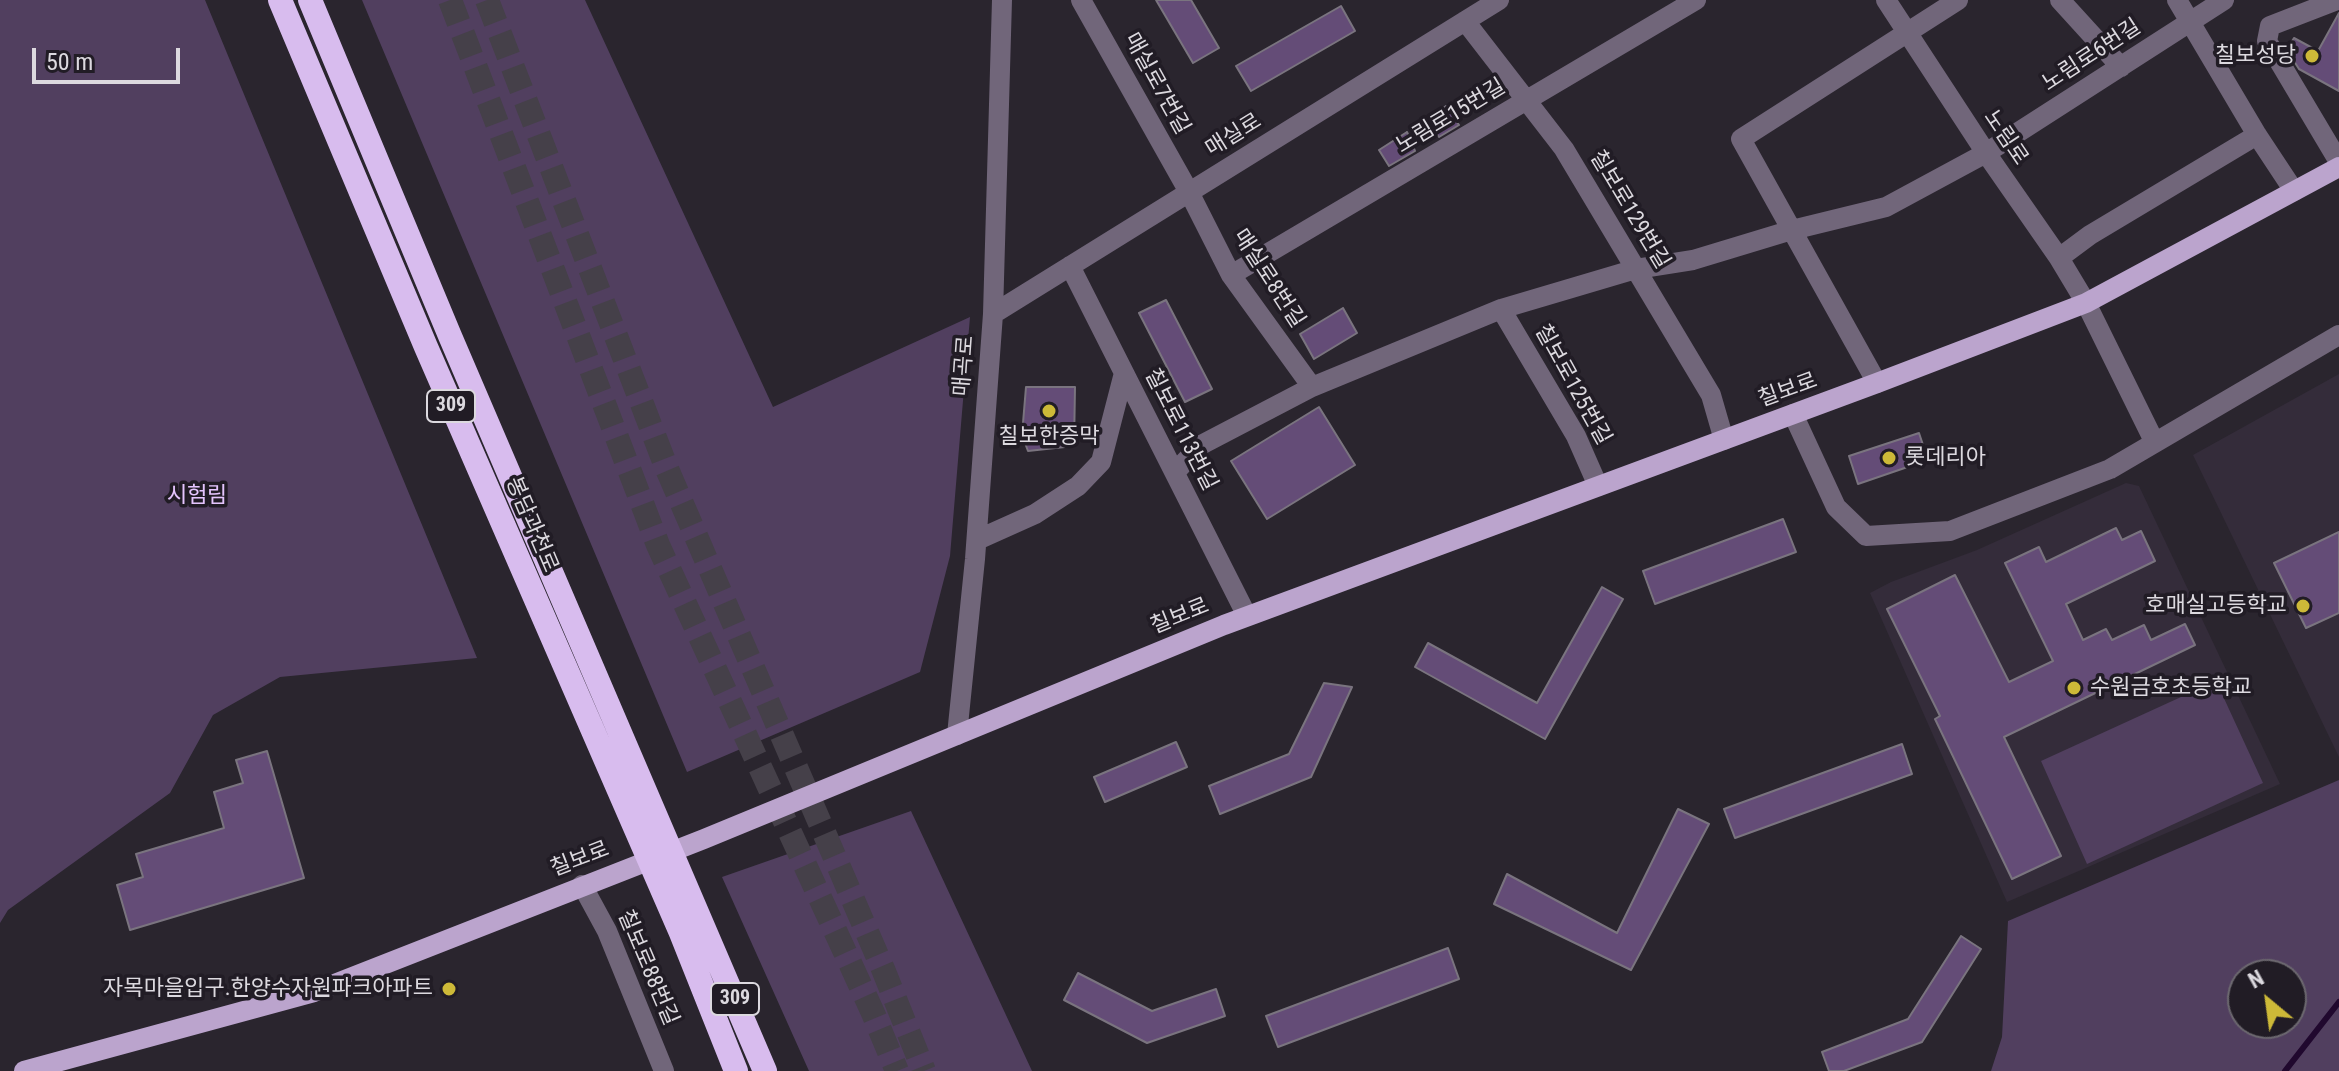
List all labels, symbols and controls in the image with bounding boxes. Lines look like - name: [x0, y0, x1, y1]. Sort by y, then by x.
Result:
- street label: 노림로6번길: [2038, 14, 2146, 98]
- street label: 매실로7번길: [1117, 29, 1195, 139]
- scale bar: [36, 32, 184, 82]
- place label: 칠보성당: [2215, 43, 2296, 69]
- marker: 칠보성당: [2303, 47, 2321, 65]
- text: 50 m: [46, 48, 93, 76]
- street label: 노림로15번길: [1392, 74, 1510, 160]
- street label: 노림로: [1977, 105, 2033, 171]
- street label: 매실로: [1201, 109, 1267, 163]
- street label: 칠보로129번길: [1583, 146, 1675, 274]
- street label: 매실로8번길: [1226, 225, 1310, 333]
- street label: 칠보로125번길: [1528, 320, 1616, 450]
- street label: 매곡로: [950, 335, 980, 397]
- street label: 칠보로113번길: [1138, 364, 1222, 496]
- street label: 칠보로: [1755, 368, 1821, 414]
- road number: 309: [427, 390, 475, 422]
- marker: 칠보한증막: [1040, 402, 1058, 420]
- place label: 칠보한증막: [998, 424, 1100, 450]
- place label: 롯데리아: [1905, 445, 1986, 471]
- marker: 롯데리아: [1880, 449, 1898, 467]
- street label: 봉담과천로: [499, 473, 563, 577]
- park label: 시험림: [167, 483, 227, 509]
- street label: 칠보로: [1147, 593, 1213, 641]
- place label: 호매실고등학교: [2145, 593, 2287, 619]
- marker: 호매실고등학교: [2294, 597, 2312, 615]
- place label: 수원금호초등학교: [2090, 675, 2252, 701]
- marker: 수원금호초등학교: [2065, 679, 2083, 697]
- street label: 칠보로: [547, 837, 613, 883]
- street label: 칠보로88번길: [611, 906, 683, 1030]
- north arrow: [2227, 959, 2307, 1039]
- text: N: [2244, 965, 2268, 994]
- place label: 자목마을입구.한양수자원파크아파트: [103, 976, 433, 1002]
- marker: 자목마을입구.한양수자원파크아파트: [440, 980, 458, 998]
- road number: 309: [711, 983, 759, 1015]

